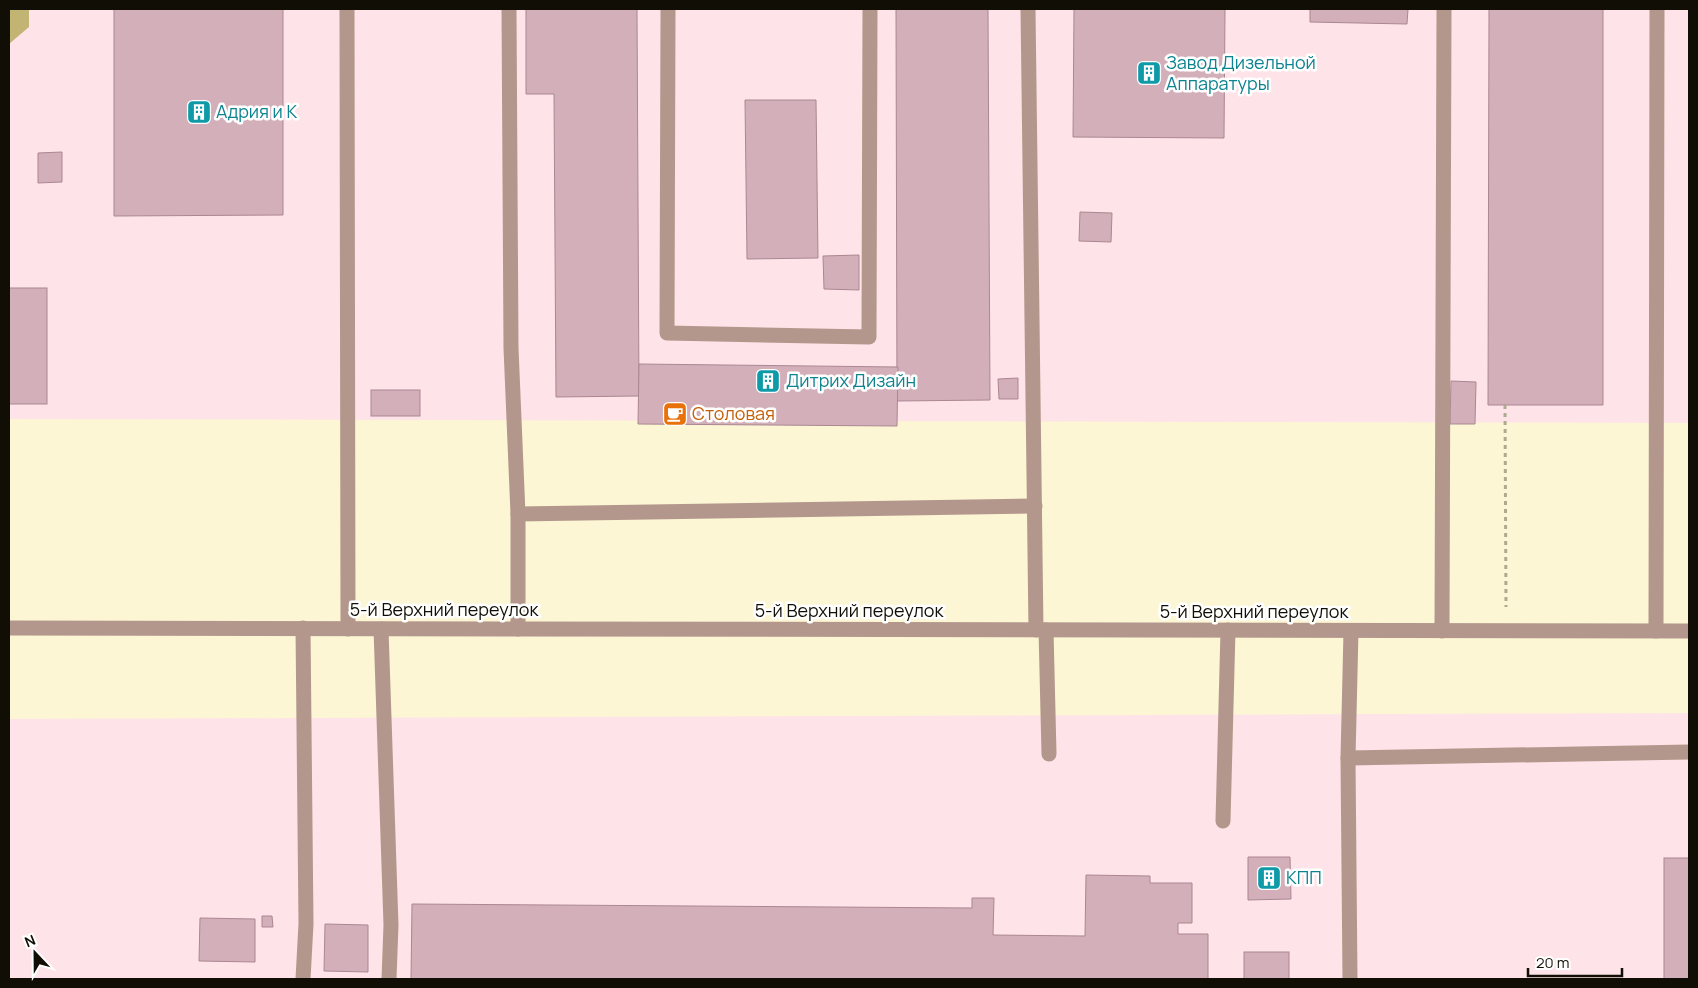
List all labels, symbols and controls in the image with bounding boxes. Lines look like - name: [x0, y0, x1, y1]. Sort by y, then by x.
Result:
- place label: Завод Дизельной Аппаратуры: [1166, 50, 1316, 95]
- building icon: Завод Дизельной Аппаратуры: [1136, 60, 1162, 86]
- building icon: Адрия и К: [186, 99, 212, 125]
- place label: Адрия и К: [216, 99, 297, 123]
- building icon: Дитрих Дизайн: [755, 368, 781, 394]
- place label: Дитрих Дизайн: [786, 368, 916, 392]
- cafe icon: Столовая: [662, 401, 688, 427]
- place label: Столовая: [692, 401, 775, 425]
- street label: 5-й Верхний переулок: [350, 597, 539, 621]
- street label: 5-й Верхний переулок: [755, 598, 944, 622]
- street label: 5-й Верхний переулок: [1160, 599, 1349, 623]
- building icon: КПП: [1256, 865, 1282, 891]
- place label: КПП: [1286, 865, 1322, 889]
- north arrow: [10, 928, 60, 978]
- text: N: [22, 930, 38, 951]
- scale bar: [1528, 946, 1622, 978]
- text: 20 m: [1536, 952, 1569, 973]

